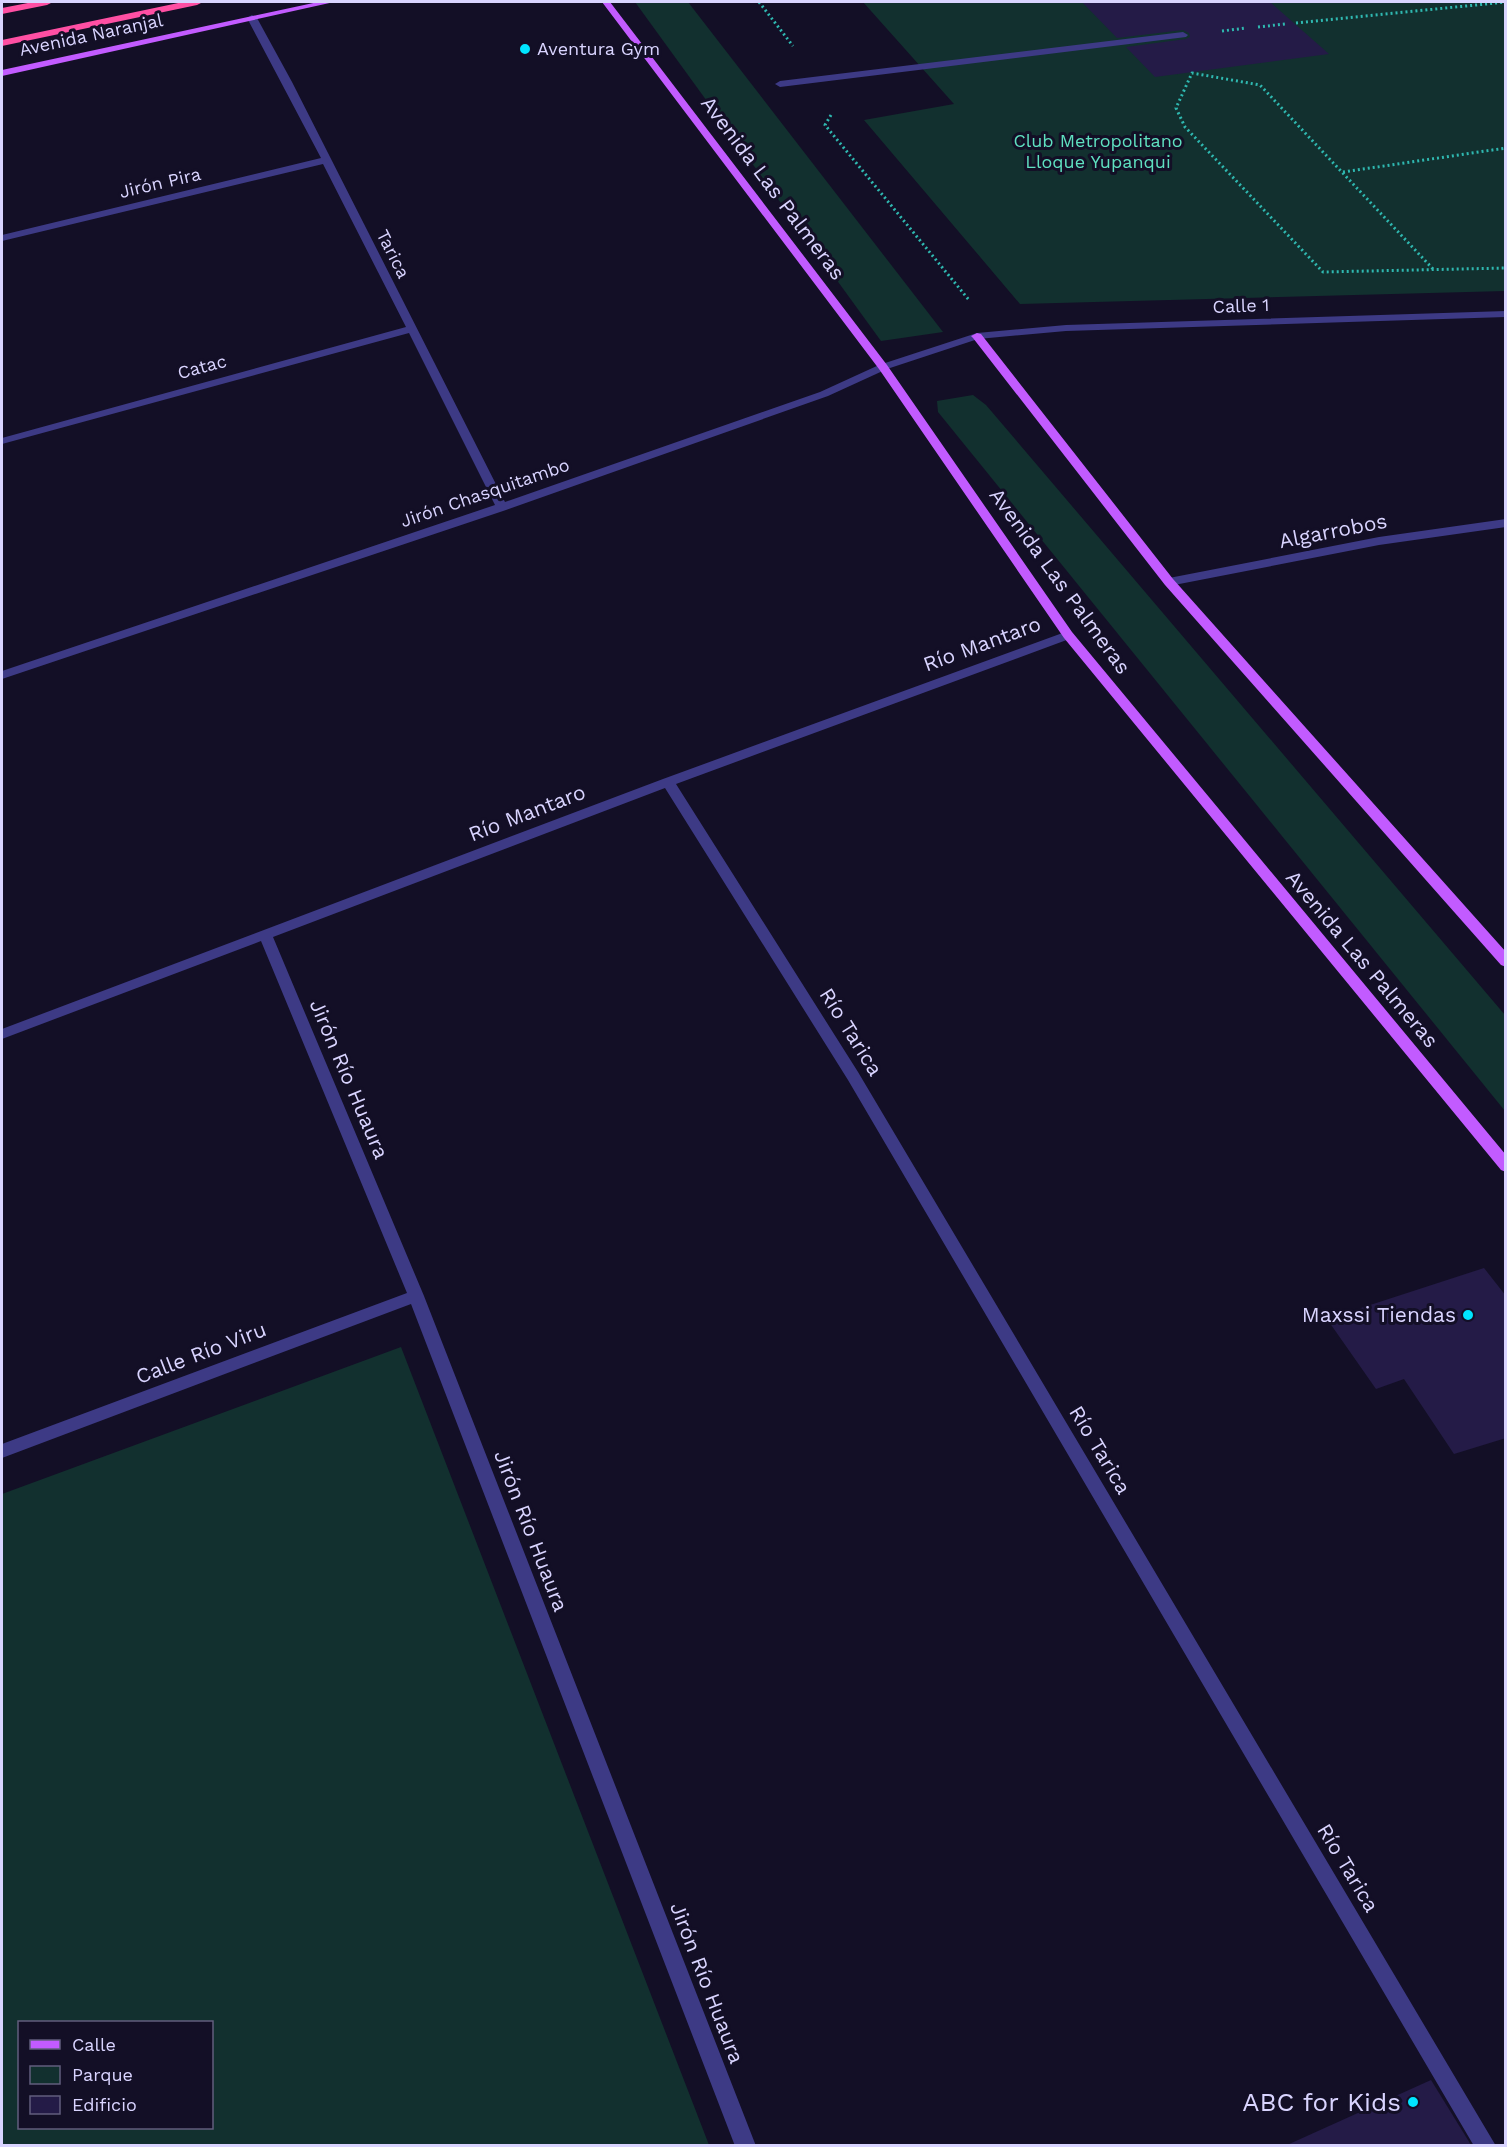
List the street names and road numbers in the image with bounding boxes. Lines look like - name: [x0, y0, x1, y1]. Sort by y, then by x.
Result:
- street label: Avenida Naranjal: [17, 9, 165, 60]
- street label: Avenida Las Palmeras: [696, 91, 851, 285]
- street label: Jirón Pira: [117, 163, 203, 202]
- street label: Tarica: [372, 226, 415, 282]
- street label: Calle 1: [1212, 294, 1270, 317]
- street label: Catac: [175, 350, 229, 383]
- street label: Jirón Chasquitambo: [398, 454, 572, 531]
- street label: Avenida Las Palmeras: [985, 483, 1136, 679]
- street label: Algarrobos: [1277, 508, 1389, 553]
- street label: Río Mantaro: [920, 611, 1044, 676]
- street label: Río Mantaro: [465, 779, 589, 846]
- street label: Avenida Las Palmeras: [1281, 865, 1444, 1052]
- street label: Río Tarica: [815, 983, 888, 1080]
- street label: Jirón Río Huaura: [305, 995, 394, 1162]
- street label: Calle Río Viru: [132, 1316, 270, 1389]
- street label: Río Tarica: [1064, 1401, 1137, 1499]
- street label: Jirón Río Huaura: [489, 1447, 574, 1615]
- street label: Río Tarica: [1312, 1819, 1385, 1917]
- street label: Jirón Río Huaura: [665, 1899, 750, 2067]

